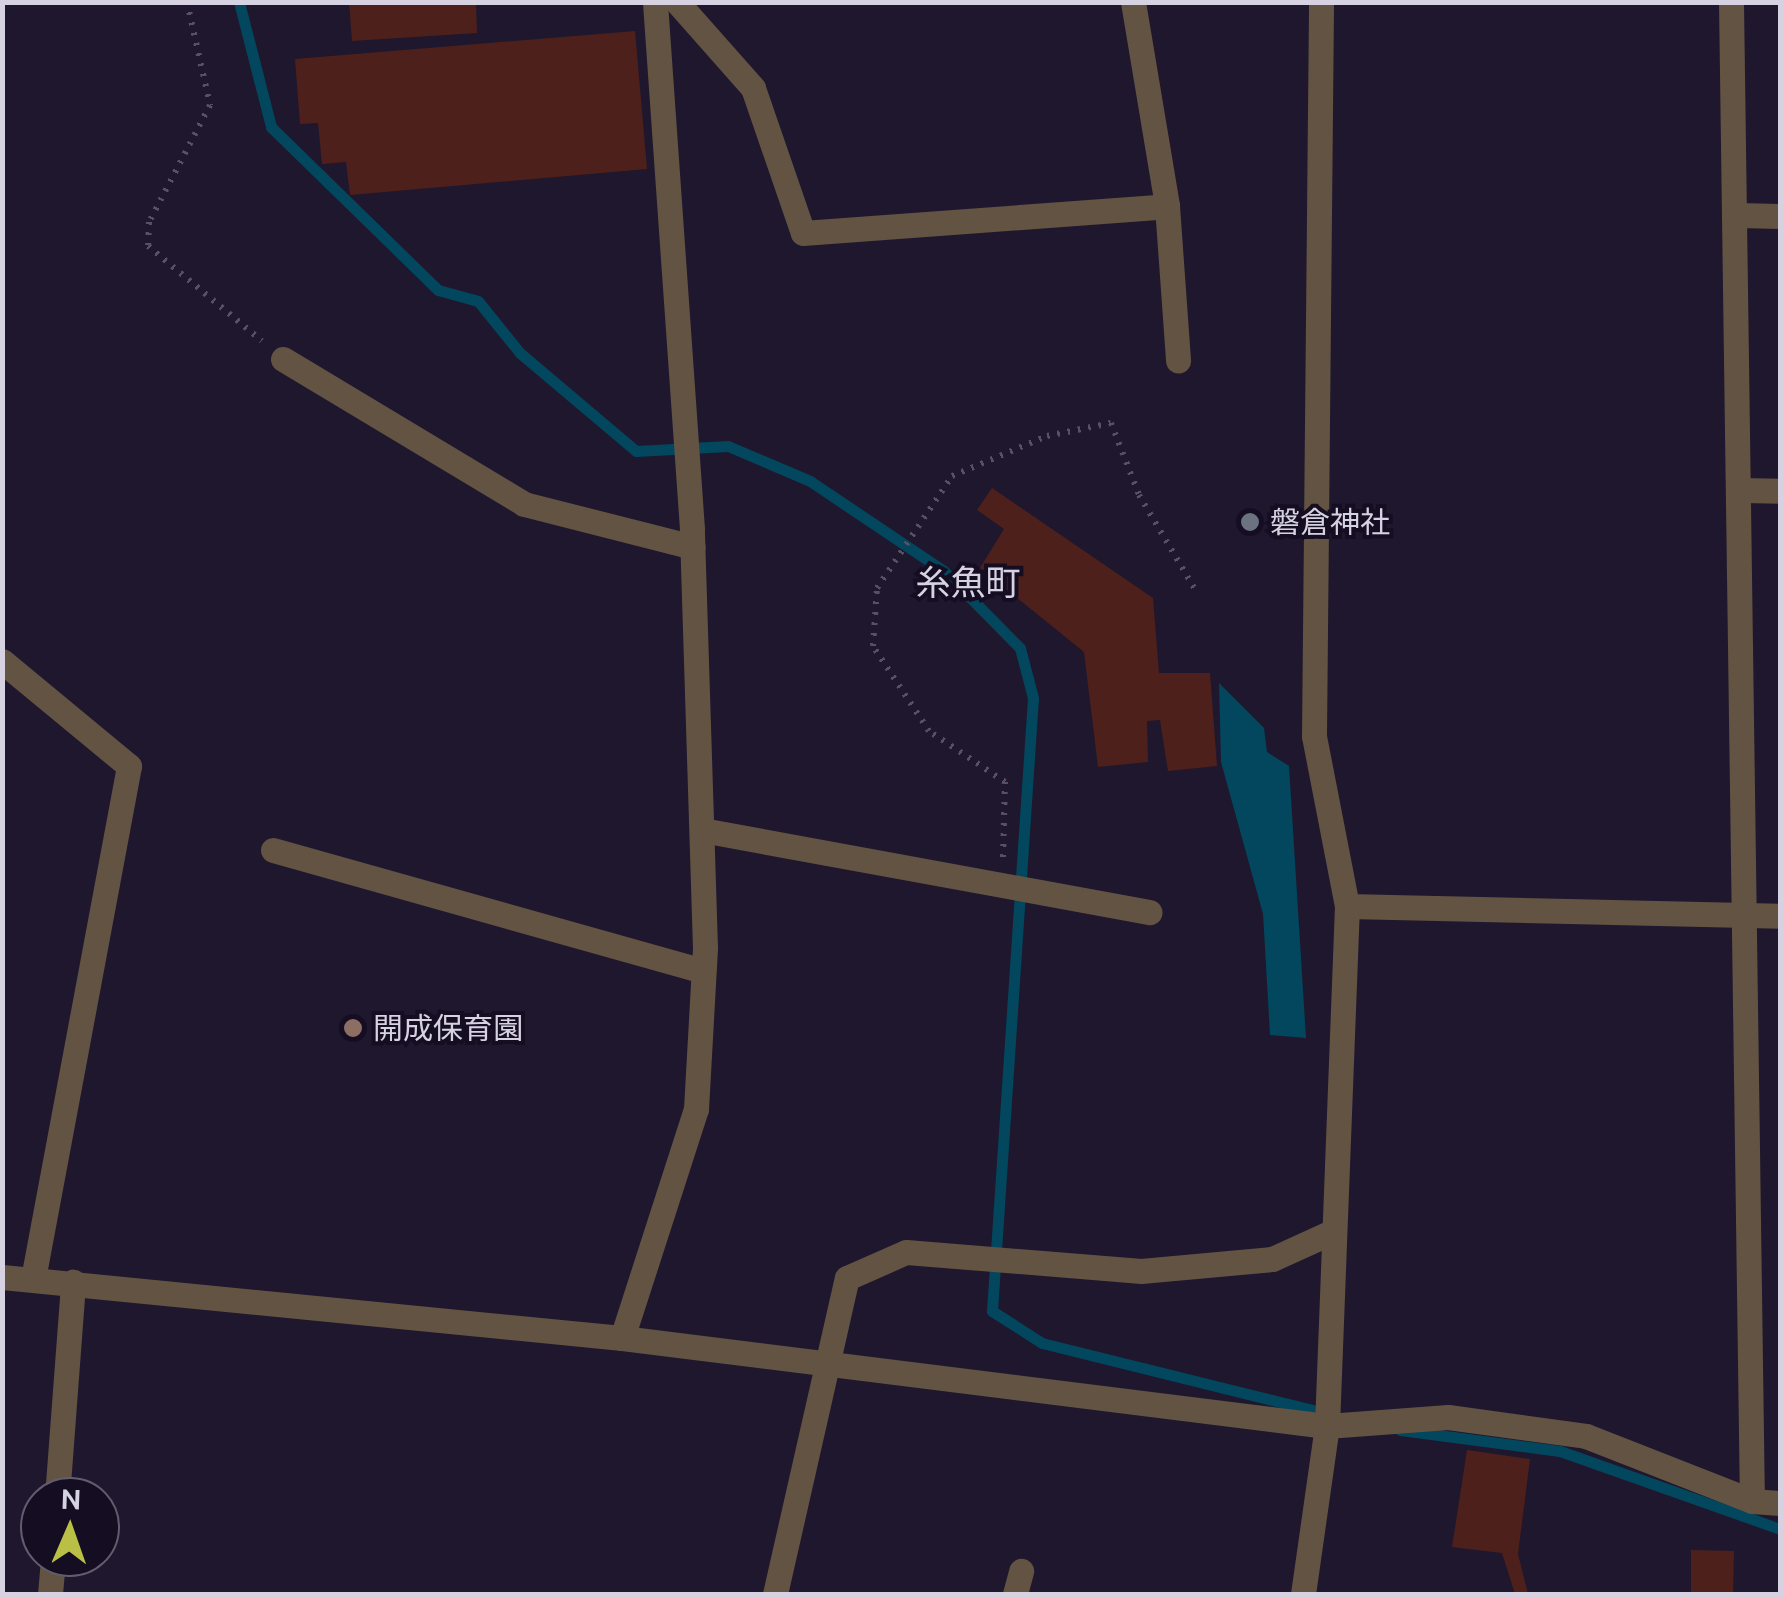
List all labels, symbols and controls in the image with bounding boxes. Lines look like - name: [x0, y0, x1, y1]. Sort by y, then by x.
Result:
- place label: 磐倉神社: [1270, 504, 1390, 540]
- marker: 磐倉神社: [1239, 511, 1261, 533]
- district label: 糸魚町: [916, 561, 1020, 603]
- place label: 開成保育園: [373, 1010, 523, 1046]
- marker: 開成保育園: [342, 1017, 364, 1039]
- north arrow: [20, 1477, 120, 1577]
- text: N: [60, 1483, 82, 1514]

